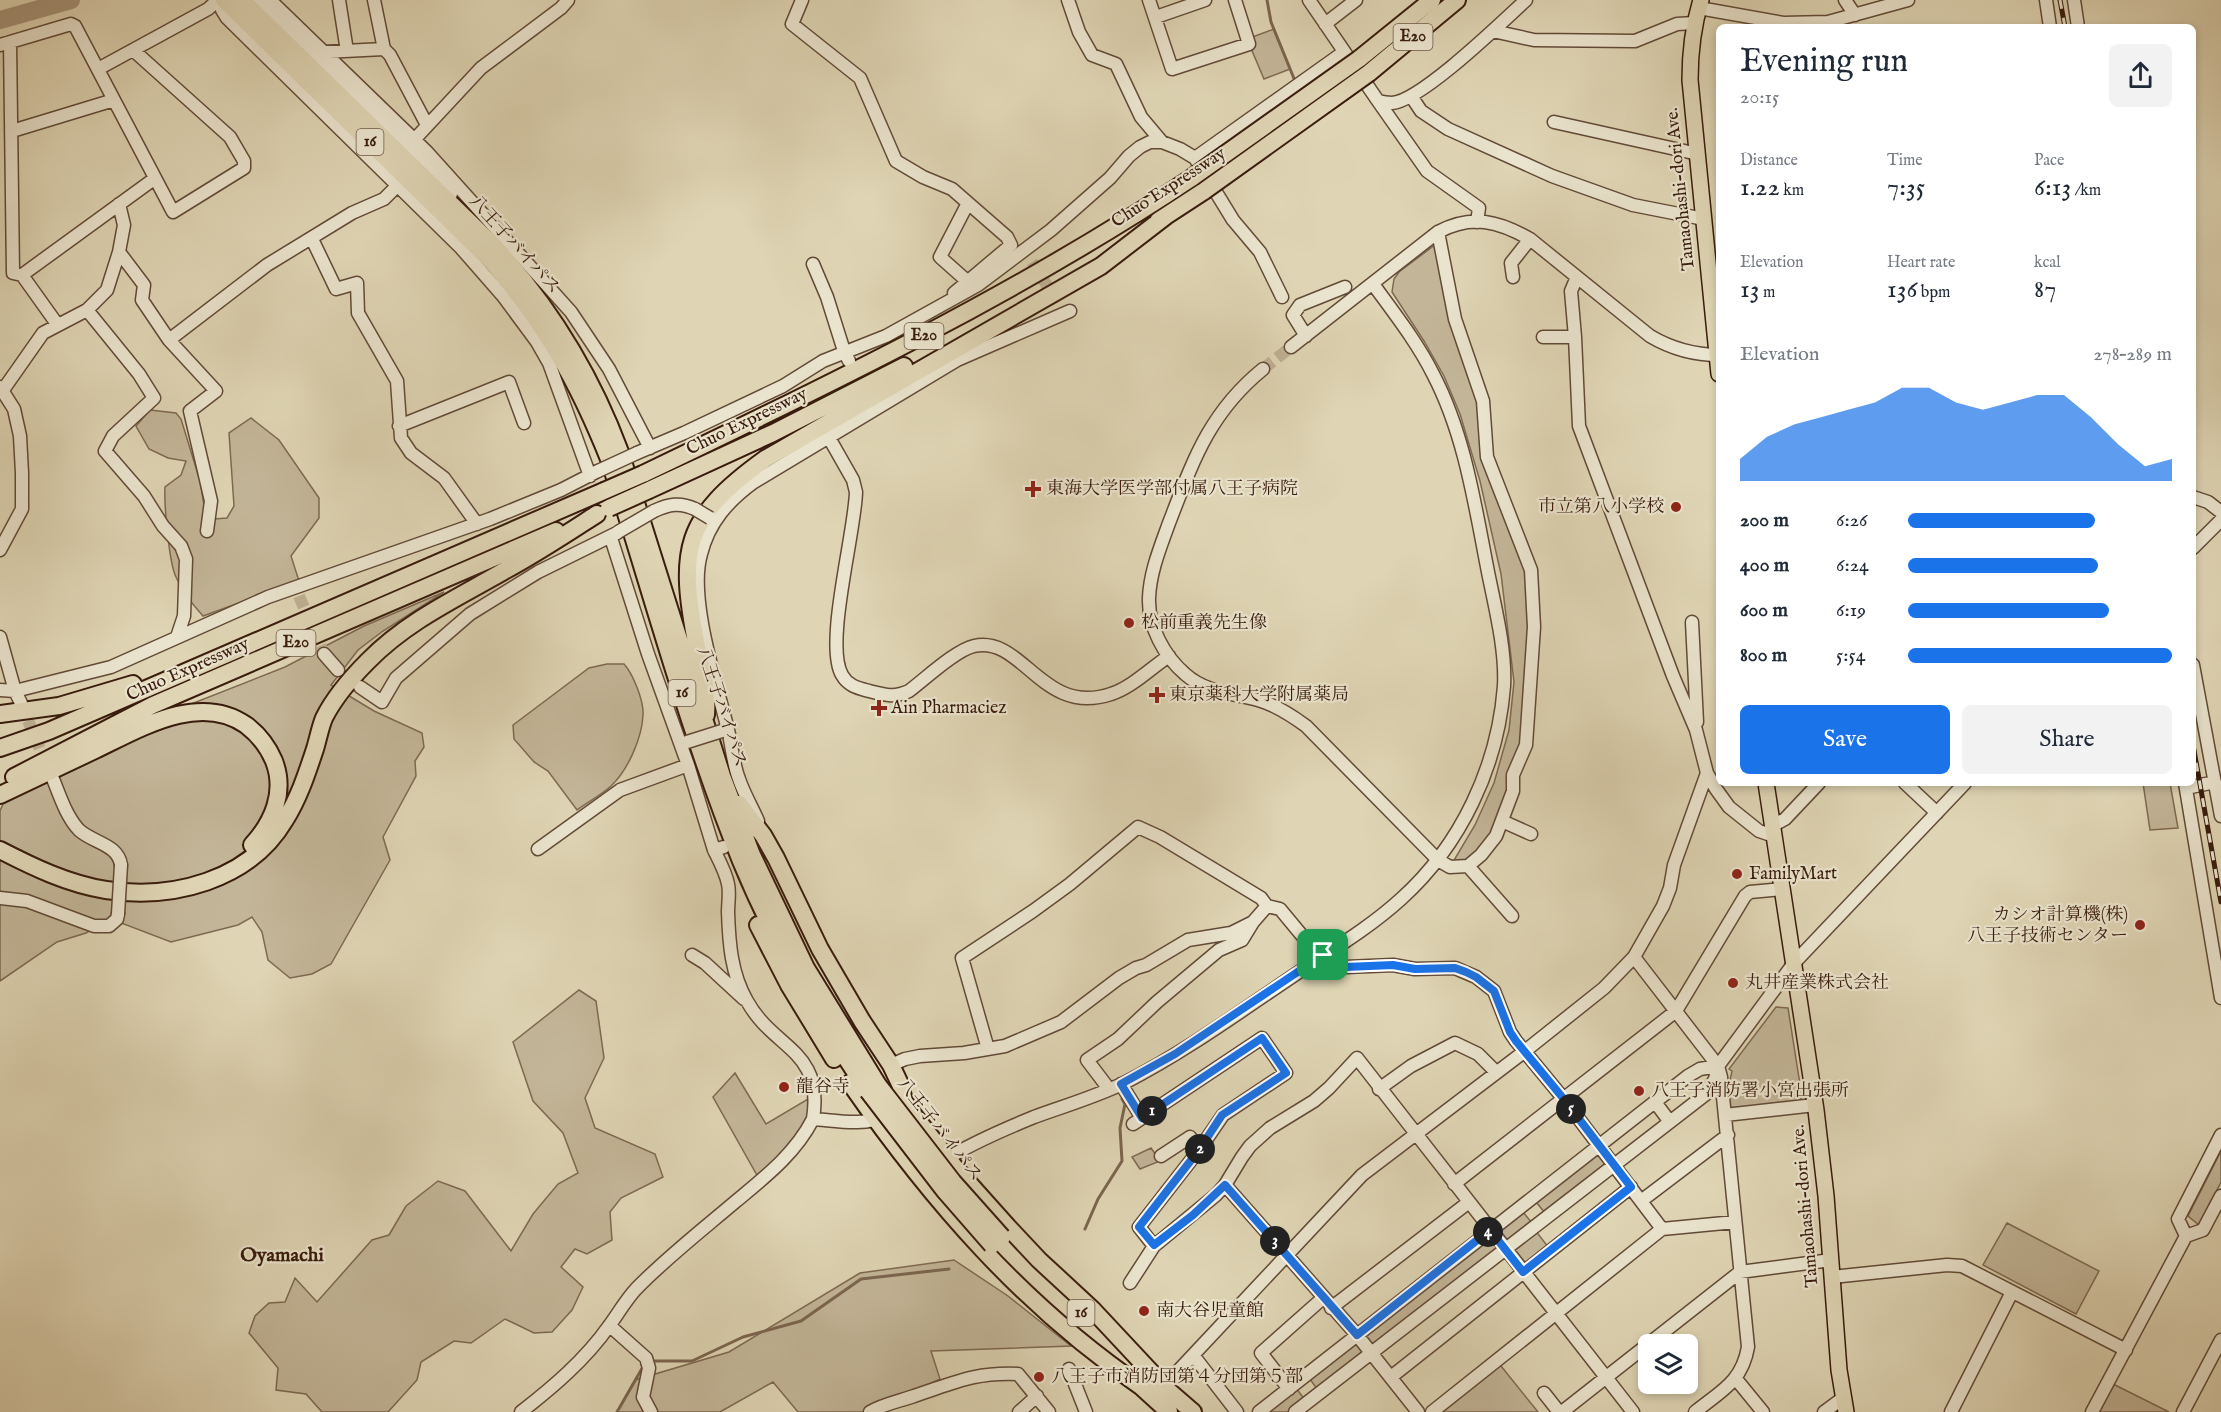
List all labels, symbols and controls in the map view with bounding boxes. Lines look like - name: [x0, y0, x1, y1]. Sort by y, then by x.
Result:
- road number: E20: [1394, 24, 1432, 50]
- text: Evening run: [1740, 41, 1908, 83]
- button: share: [2109, 44, 2172, 107]
- text: 20:15: [1740, 85, 1779, 110]
- street label: Tamaohashi-dori Ave.: [1661, 106, 1701, 272]
- road number: 16: [356, 129, 384, 155]
- street label: Chuo Expressway: [1107, 142, 1231, 234]
- text: Distance: [1740, 151, 1798, 171]
- text: Time: [1887, 151, 1923, 171]
- text: Pace: [2034, 151, 2064, 171]
- text: 1.22: [1740, 171, 1780, 204]
- text: 7:35: [1887, 171, 1925, 204]
- text: 6:13: [2034, 171, 2071, 204]
- text: km: [1780, 181, 1804, 201]
- text: /km: [2071, 181, 2101, 201]
- street label: 八王子バイパス: [463, 191, 565, 299]
- text: Elevation: [1740, 253, 1803, 273]
- text: Heart rate: [1887, 253, 1955, 273]
- text: kcal: [2034, 253, 2061, 273]
- text: 13: [1740, 273, 1759, 306]
- text: 136: [1887, 273, 1917, 306]
- text: 87: [2034, 273, 2056, 306]
- text: m: [1759, 283, 1775, 303]
- text: bpm: [1917, 283, 1950, 303]
- road number: E20: [904, 323, 944, 349]
- text: Elevation: [1740, 342, 1819, 367]
- text: 278–289 m: [2093, 342, 2172, 367]
- street label: Chuo Expressway: [683, 383, 811, 461]
- place label: 東海大学医学部付属八王子病院: [1046, 478, 1298, 501]
- marker: 東海大学医学部付属八王子病院: [1024, 480, 1042, 498]
- place label: 市立第八小学校: [1538, 496, 1664, 519]
- marker: 市立第八小学校: [1669, 500, 1683, 514]
- text: 200 m: [1740, 508, 1789, 533]
- text: 6:26: [1836, 508, 1868, 533]
- text: 400 m: [1740, 553, 1789, 578]
- text: 6:24: [1836, 553, 1869, 578]
- text: 600 m: [1740, 598, 1788, 623]
- text: 6:19: [1836, 598, 1866, 623]
- place label: 松前重義先生像: [1141, 612, 1267, 635]
- marker: 松前重義先生像: [1122, 616, 1136, 630]
- road number: E20: [276, 630, 316, 656]
- street label: Chuo Expressway: [123, 633, 253, 707]
- text: 800 m: [1740, 643, 1787, 668]
- text: 5:54: [1836, 643, 1865, 668]
- street label: 八王子バイパス: [691, 644, 751, 770]
- road number: 16: [668, 680, 696, 706]
- place label: 東京薬科大学附属薬局: [1169, 684, 1349, 707]
- marker: 東京薬科大学附属薬局: [1150, 688, 1164, 702]
- place label: Ain Pharmaciez: [890, 697, 1007, 720]
- marker: Ain Pharmaciez: [872, 701, 886, 715]
- button: Save: [1740, 705, 1950, 774]
- button: Share: [1962, 705, 2172, 774]
- place label: FamilyMart: [1749, 863, 1837, 886]
- marker: FamilyMart: [1730, 867, 1744, 881]
- place label: カシオ計算機(株) 八王子技術センター: [1967, 904, 2128, 948]
- marker: カシオ計算機(株) 八王子技術センター: [2133, 918, 2147, 932]
- pin: [1297, 929, 1348, 980]
- icon: arrive: [1306, 938, 1339, 971]
- place label: 丸井産業株式会社: [1745, 972, 1889, 995]
- marker: 丸井産業株式会社: [1726, 976, 1740, 990]
- street label: 八王子バイパス: [891, 1073, 987, 1187]
- place label: 龍谷寺: [796, 1076, 850, 1099]
- marker: 龍谷寺: [777, 1080, 791, 1094]
- place label: 八王子消防署小宮出張所: [1651, 1080, 1849, 1103]
- marker: 八王子消防署小宮出張所: [1632, 1084, 1646, 1098]
- pin: 5: [1556, 1094, 1586, 1124]
- pin: 1: [1137, 1096, 1167, 1126]
- text: 5: [1568, 1099, 1574, 1119]
- text: 1: [1149, 1101, 1155, 1121]
- street label: Tamaohashi-dori Ave.: [1787, 1123, 1825, 1289]
- pin: 2: [1185, 1134, 1215, 1164]
- text: 2: [1196, 1139, 1204, 1159]
- pin: 4: [1473, 1217, 1503, 1247]
- text: 4: [1484, 1222, 1492, 1242]
- pin: 3: [1260, 1226, 1290, 1256]
- text: 3: [1272, 1231, 1278, 1251]
- district label: Oyamachi: [240, 1243, 324, 1268]
- road number: 16: [1068, 1300, 1094, 1326]
- place label: 南大谷児童館: [1156, 1300, 1264, 1323]
- marker: 南大谷児童館: [1137, 1304, 1151, 1318]
- map controls: [1638, 1334, 1698, 1394]
- button: layers: [1638, 1334, 1698, 1394]
- place label: 八王子市消防団第４分団第５部: [1051, 1366, 1303, 1389]
- marker: 八王子市消防団第４分団第５部: [1032, 1370, 1046, 1384]

